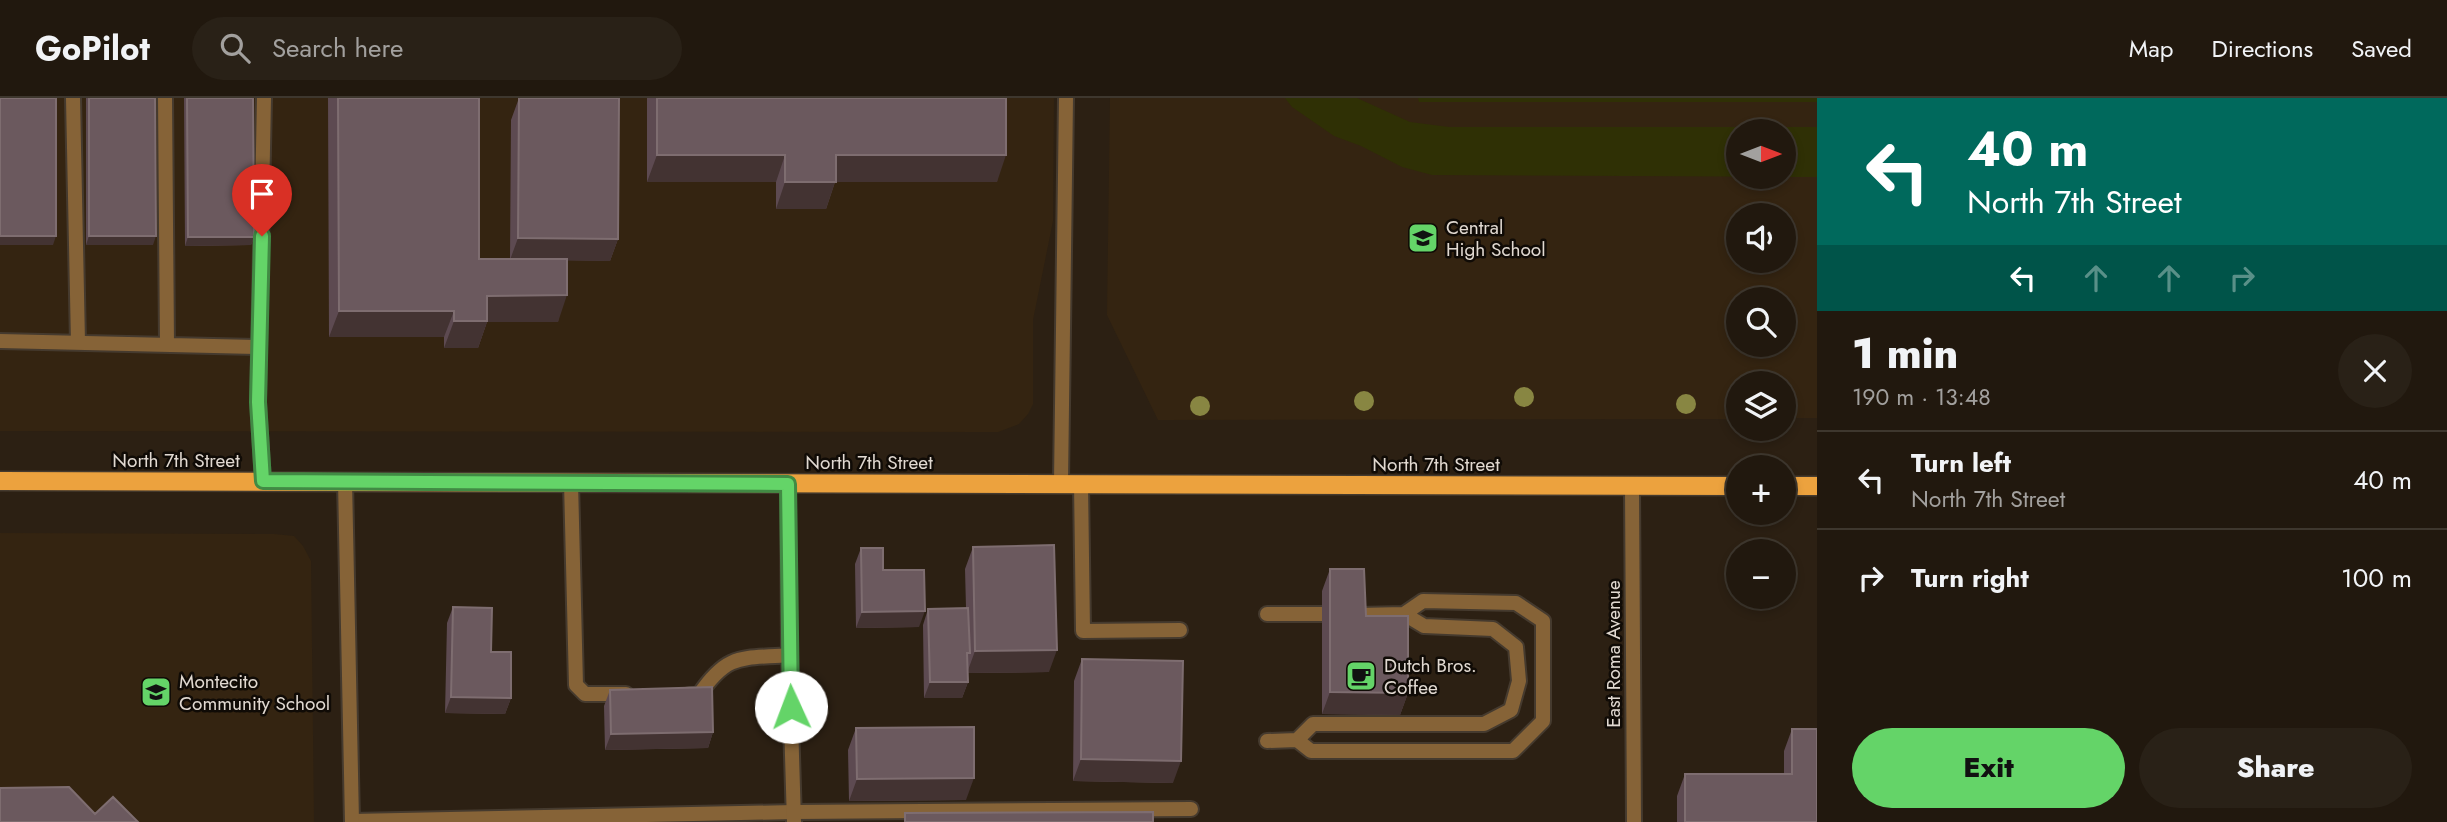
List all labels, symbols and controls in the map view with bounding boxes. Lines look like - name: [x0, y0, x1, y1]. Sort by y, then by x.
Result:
- search box: [192, 17, 682, 80]
- text: GoPilot: [35, 25, 150, 72]
- icon: search: [216, 29, 254, 67]
- text: Search here: [272, 29, 403, 67]
- text: Map: [2129, 31, 2174, 66]
- text: Directions: [2212, 31, 2313, 66]
- text: Saved: [2351, 31, 2412, 66]
- text: 40 m: [1967, 114, 2089, 184]
- north arrow: [1726, 119, 1796, 189]
- map controls: [1726, 119, 1796, 609]
- icon: left: [1852, 126, 1943, 217]
- pin: [232, 164, 292, 236]
- icon: arrive: [243, 175, 281, 213]
- text: North 7th Street: [1967, 179, 2182, 225]
- button: sound: [1726, 203, 1796, 273]
- place label: Central High School: [1446, 214, 1546, 263]
- school or university icon: Central High School: [1406, 221, 1440, 255]
- icon: left: [2004, 259, 2042, 297]
- icon: ahead: [2077, 259, 2115, 297]
- icon: ahead: [2150, 259, 2188, 297]
- icon: right: [2223, 259, 2261, 297]
- button: search: [1726, 287, 1796, 357]
- text: 1 min: [1852, 323, 1958, 384]
- button: close: [2338, 334, 2412, 408]
- button: layers: [1726, 371, 1796, 441]
- text: 190 m · 13:48: [1852, 380, 1991, 414]
- text: Turn left: [1911, 444, 2011, 482]
- street label: North 7th Street: [112, 447, 240, 474]
- street label: North 7th Street: [805, 449, 933, 476]
- street label: North 7th Street: [1372, 451, 1500, 478]
- button: +: [1726, 455, 1796, 525]
- icon: left: [1852, 461, 1890, 499]
- text: 40 m: [2353, 461, 2412, 499]
- text: North 7th Street: [1911, 482, 2065, 516]
- button: −: [1726, 539, 1796, 609]
- icon: right: [1852, 559, 1890, 597]
- text: Turn right: [1911, 559, 2029, 597]
- text: 100 m: [2341, 559, 2412, 597]
- street label: East Roma Avenue: [1600, 580, 1627, 728]
- place label: Dutch Bros. Coffee: [1384, 652, 1477, 701]
- cafe icon: Dutch Bros. Coffee: [1344, 659, 1378, 693]
- place label: Montecito Community School: [179, 668, 330, 717]
- position arrow: [754, 670, 828, 744]
- school or university icon: Montecito Community School: [139, 675, 173, 709]
- button: Exit: [1852, 728, 2125, 808]
- button: Share: [2139, 728, 2412, 808]

